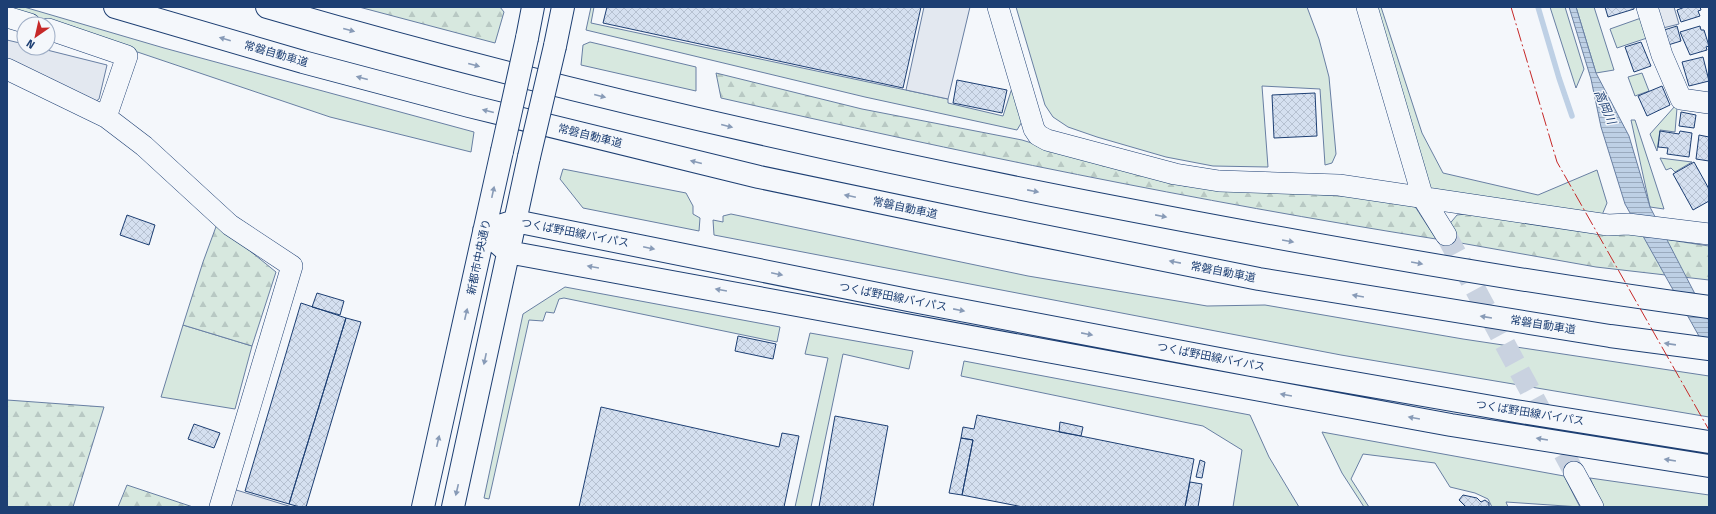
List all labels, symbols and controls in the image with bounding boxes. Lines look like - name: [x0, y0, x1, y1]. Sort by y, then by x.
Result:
- north arrow: [16, 16, 56, 56]
- one-way arrow: [343, 27, 355, 33]
- text: N: [24, 36, 37, 51]
- one-way arrow: [219, 36, 231, 42]
- street label: 常磐自動車道: [242, 39, 310, 69]
- one-way arrow: [468, 62, 480, 68]
- one-way arrow: [356, 74, 368, 80]
- water label: 高岡川: [1592, 88, 1619, 128]
- one-way arrow: [594, 93, 607, 99]
- one-way arrow: [482, 107, 494, 113]
- street label: 常磐自動車道: [556, 122, 624, 150]
- one-way arrow: [721, 124, 733, 130]
- one-way arrow: [689, 158, 702, 164]
- one-way arrow: [490, 186, 496, 199]
- one-way arrow: [1027, 189, 1039, 195]
- one-way arrow: [844, 193, 856, 199]
- street label: 常磐自動車道: [871, 195, 939, 221]
- one-way arrow: [1155, 213, 1167, 219]
- street label: つくば野田線バイパス: [520, 216, 630, 250]
- street label: 新都市中央通り: [465, 218, 493, 296]
- one-way arrow: [1282, 238, 1295, 244]
- one-way arrow: [643, 245, 656, 251]
- one-way arrow: [1169, 259, 1181, 265]
- street label: 常磐自動車道: [1189, 259, 1257, 285]
- one-way arrow: [1410, 260, 1423, 266]
- one-way arrow: [587, 264, 599, 270]
- one-way arrow: [771, 271, 783, 277]
- street label: つくば野田線バイパス: [838, 280, 948, 314]
- one-way arrow: [715, 287, 727, 293]
- one-way arrow: [1352, 292, 1364, 298]
- one-way arrow: [953, 307, 965, 313]
- one-way arrow: [464, 308, 470, 320]
- street label: 常磐自動車道: [1509, 313, 1577, 337]
- one-way arrow: [1480, 314, 1493, 320]
- one-way arrow: [1081, 331, 1093, 337]
- street label: つくば野田線バイパス: [1156, 340, 1266, 374]
- one-way arrow: [1664, 341, 1676, 347]
- one-way arrow: [482, 353, 488, 365]
- one-way arrow: [1280, 392, 1292, 398]
- street label: つくば野田線バイパス: [1475, 398, 1585, 428]
- one-way arrow: [1408, 415, 1420, 421]
- one-way arrow: [435, 435, 441, 447]
- one-way arrow: [1536, 436, 1548, 442]
- one-way arrow: [1664, 457, 1677, 463]
- one-way arrow: [454, 484, 460, 497]

